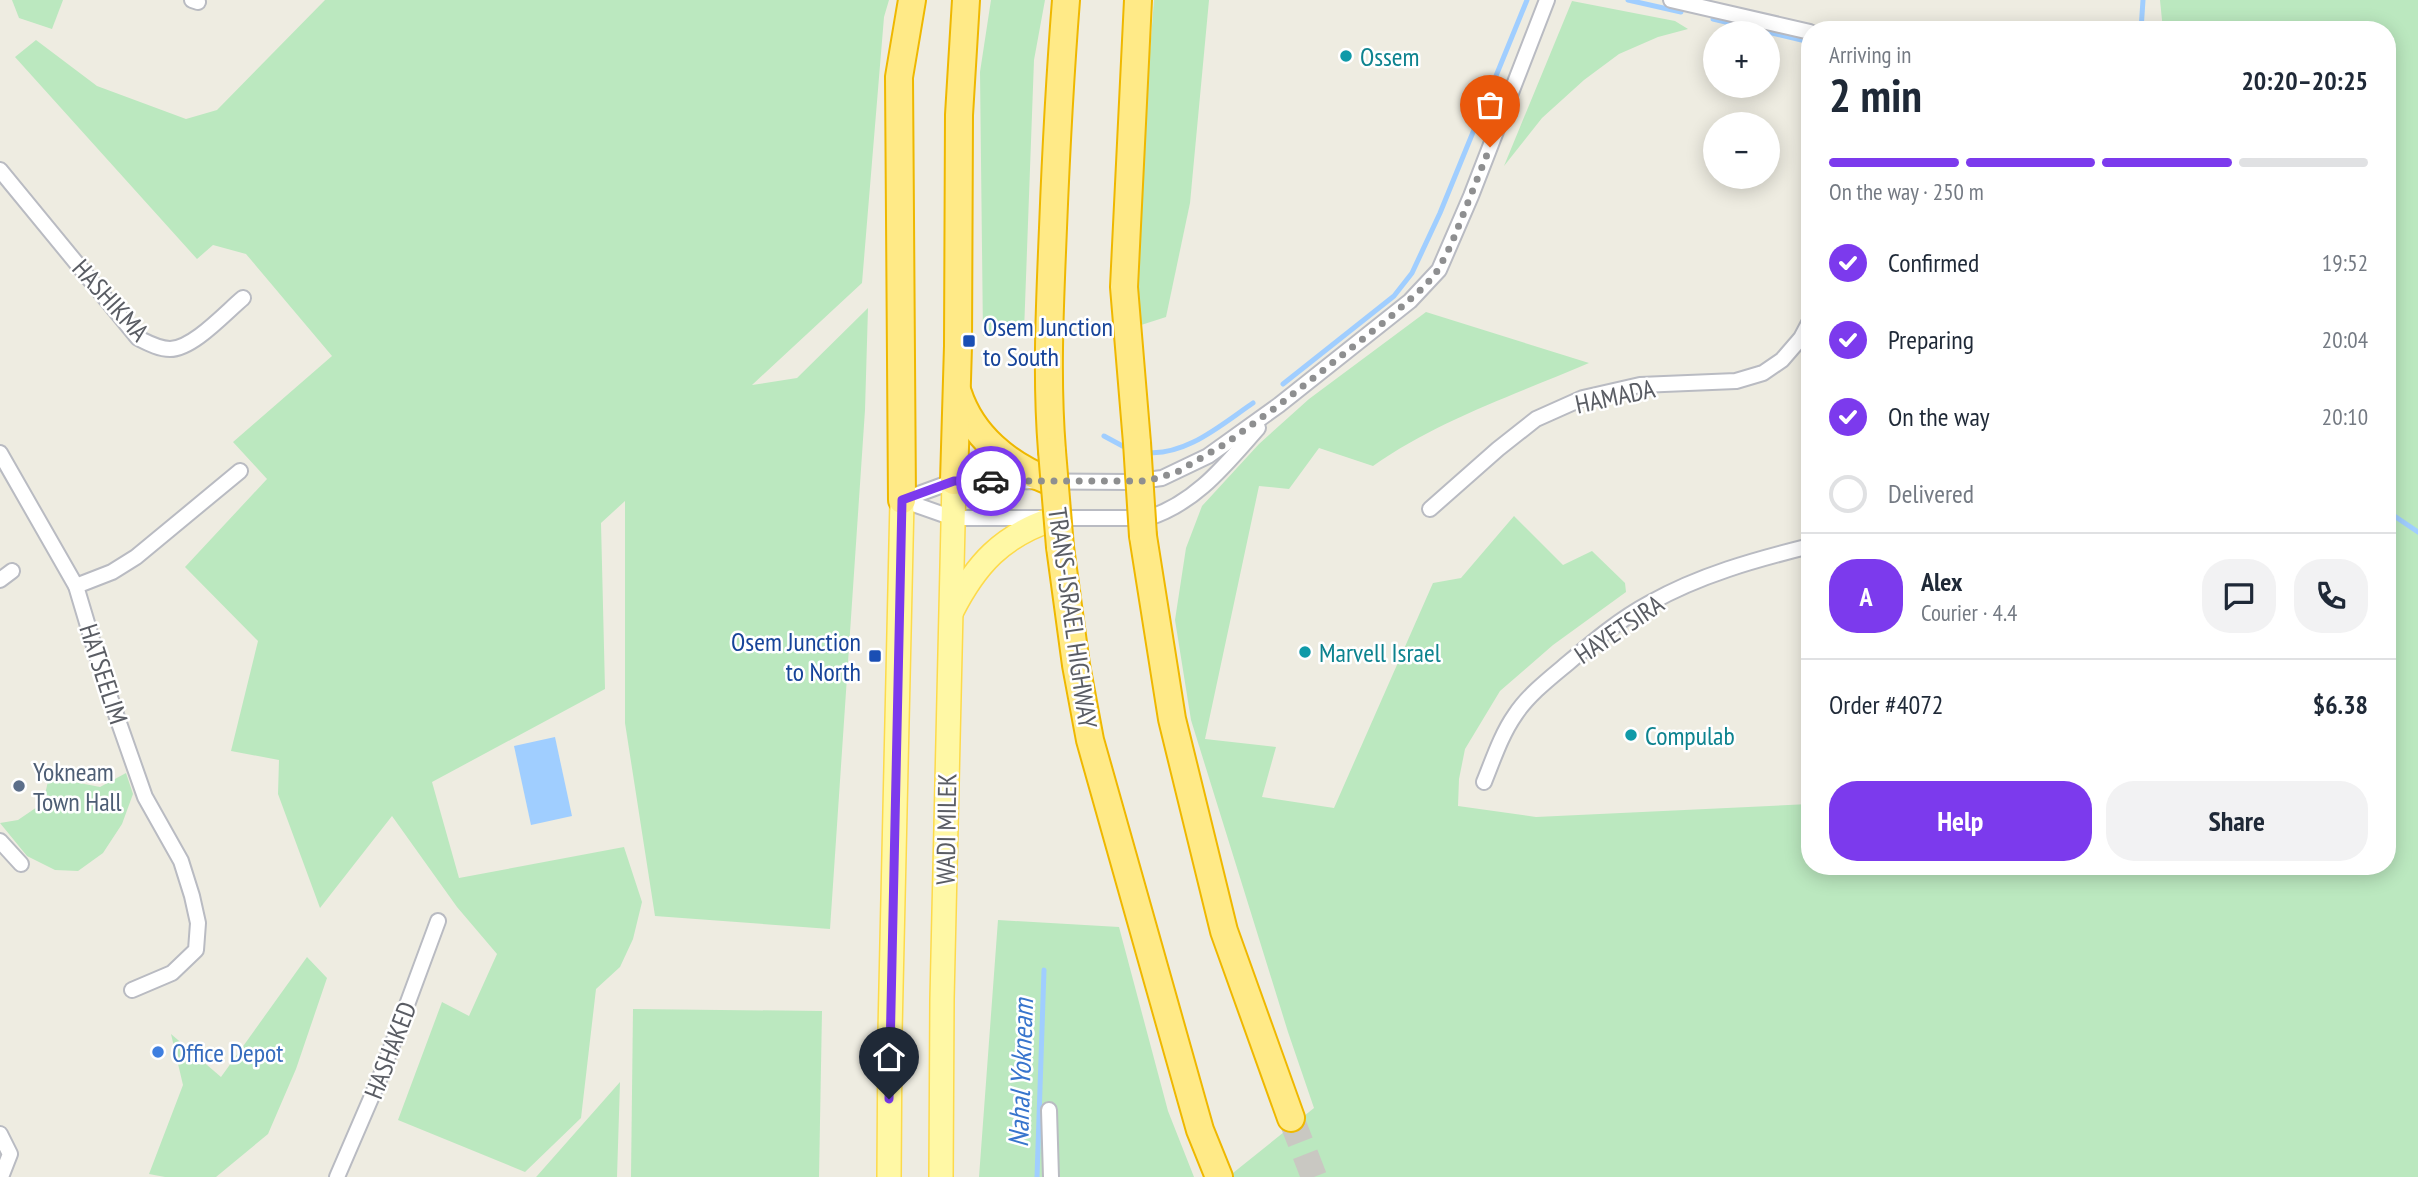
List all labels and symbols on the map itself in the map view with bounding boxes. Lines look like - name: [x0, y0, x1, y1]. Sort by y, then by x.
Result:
- place label: Ossem: [1360, 40, 1420, 73]
- marker: Ossem: [1338, 48, 1354, 64]
- pin: [1460, 75, 1520, 147]
- street label: HASHIKMA: [66, 252, 157, 348]
- place label: Osem Junction to South: [983, 310, 1113, 373]
- marker: Osem Junction to South: [961, 333, 977, 349]
- street label: HAMADA: [1572, 371, 1658, 421]
- courier: [956, 446, 1026, 516]
- street label: TRANS-ISRAEL HIGHWAY: [1041, 506, 1105, 731]
- street label: HAYETSIRA: [1568, 587, 1671, 671]
- street label: HATSEELIM: [72, 620, 136, 728]
- place label: Osem Junction to North: [731, 625, 861, 688]
- place label: Marvell Israel: [1319, 636, 1441, 669]
- marker: Marvell Israel: [1297, 644, 1313, 660]
- marker: Osem Junction to North: [867, 648, 883, 664]
- place label: Compulab: [1645, 719, 1735, 752]
- marker: Compulab: [1623, 727, 1639, 743]
- place label: Yokneam Town Hall: [33, 755, 122, 818]
- street label: WADI MILEK: [929, 773, 963, 885]
- marker: Yokneam Town Hall: [11, 778, 27, 794]
- water label: Nahal Yokneam: [999, 996, 1041, 1148]
- street label: HASHAKED: [356, 997, 424, 1103]
- pin: [859, 1027, 919, 1099]
- place label: Office Depot: [172, 1036, 283, 1069]
- marker: Office Depot: [150, 1044, 166, 1060]

